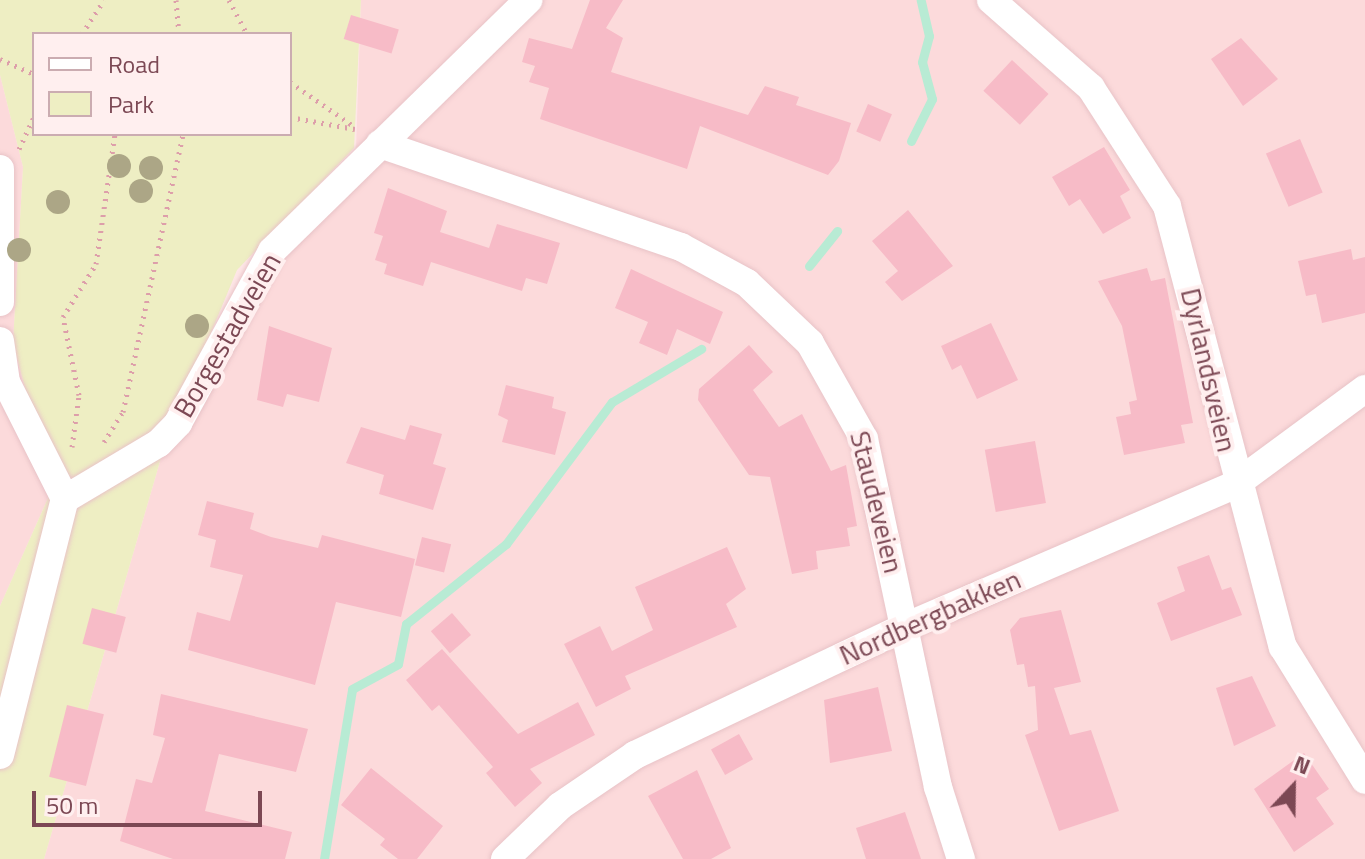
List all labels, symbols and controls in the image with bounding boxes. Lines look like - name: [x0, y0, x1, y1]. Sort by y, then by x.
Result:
- legend: [32, 32, 292, 136]
- text: Road: [108, 46, 160, 82]
- text: Park: [108, 86, 154, 122]
- street label: Borgestadveien: [166, 247, 288, 423]
- street label: Dyrlandsveien: [1174, 285, 1244, 455]
- street label: Staudeveien: [843, 428, 911, 576]
- street label: Nordbergbakken: [834, 562, 1026, 672]
- text: N: [1289, 746, 1315, 783]
- north arrow: [1253, 747, 1333, 827]
- scale bar: [36, 775, 266, 825]
- text: 50 m: [46, 787, 98, 823]

